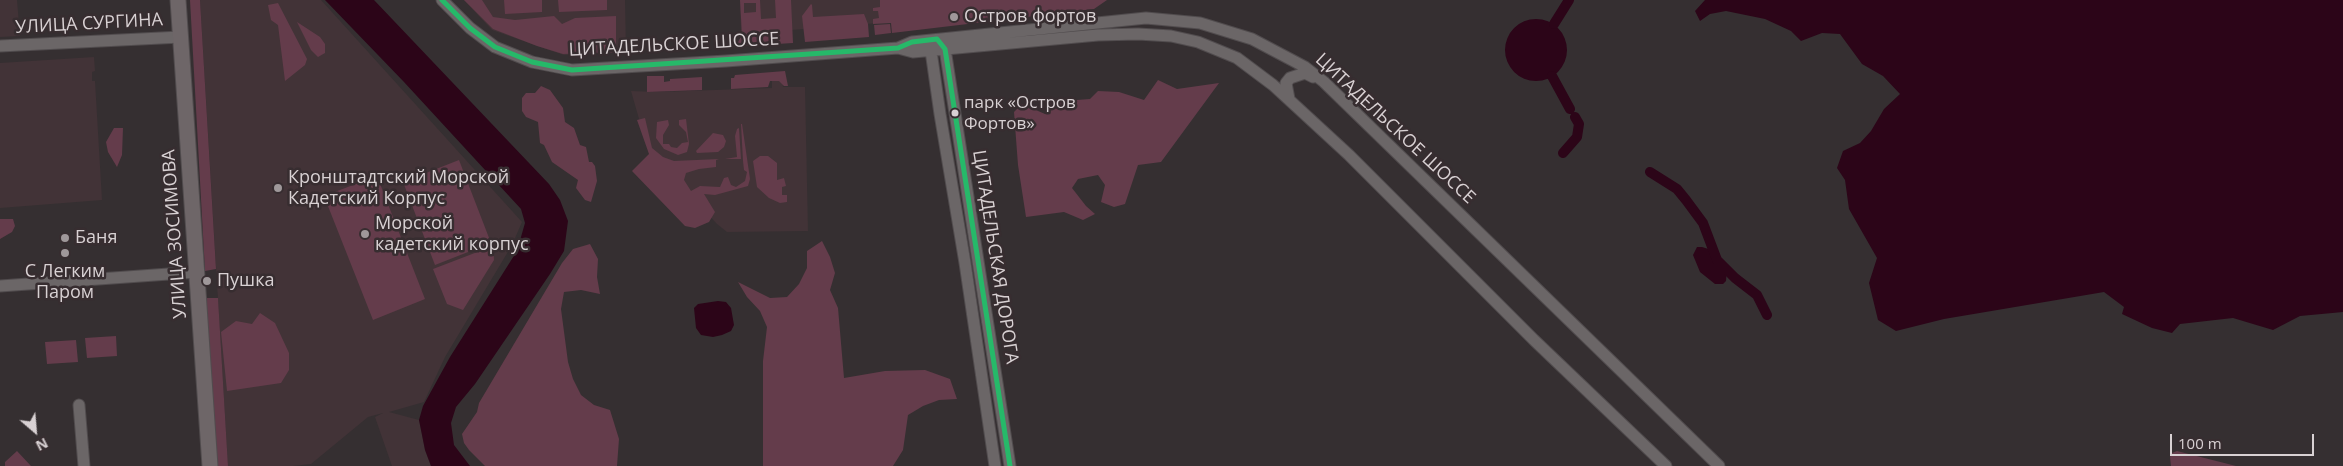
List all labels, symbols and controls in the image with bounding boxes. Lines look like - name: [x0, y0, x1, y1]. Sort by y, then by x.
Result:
- place label: Остров фортов: [964, 6, 1096, 28]
- street label: УЛИЦА СУРГИНА: [15, 9, 163, 39]
- marker: Остров фортов: [948, 11, 960, 23]
- street label: ЦИТАДЕЛЬСКОЕ ШОССЕ: [568, 29, 780, 61]
- street label: ЦИТАДЕЛЬСКОЕ ШОССЕ: [1311, 49, 1479, 209]
- place label: парк «Остров Фортов»: [964, 93, 1076, 133]
- marker: парк «Остров Фортов»: [950, 108, 960, 118]
- street label: УЛИЦА ЗОСИМОВА: [158, 149, 192, 319]
- street label: ЦИТАДЕЛЬСКАЯ ДОРОГА: [967, 149, 1023, 365]
- place label: Кронштадтский Морской Кадетский Корпус: [288, 167, 509, 210]
- marker: Кронштадтский Морской Кадетский Корпус: [272, 182, 284, 194]
- place label: Морской кадетский корпус: [375, 213, 529, 255]
- place label: Баня: [75, 227, 117, 249]
- marker: Морской кадетский корпус: [359, 228, 371, 240]
- marker: Баня: [59, 232, 71, 244]
- marker: С Легким Паром: [59, 247, 71, 259]
- place label: С Легким Паром: [25, 261, 105, 304]
- place label: Пушка: [217, 270, 274, 292]
- marker: Пушка: [201, 275, 213, 287]
- north arrow: [10, 406, 60, 456]
- scale bar: [2173, 424, 2317, 456]
- text: 100 m: [2178, 433, 2222, 453]
- text: N: [33, 434, 51, 456]

